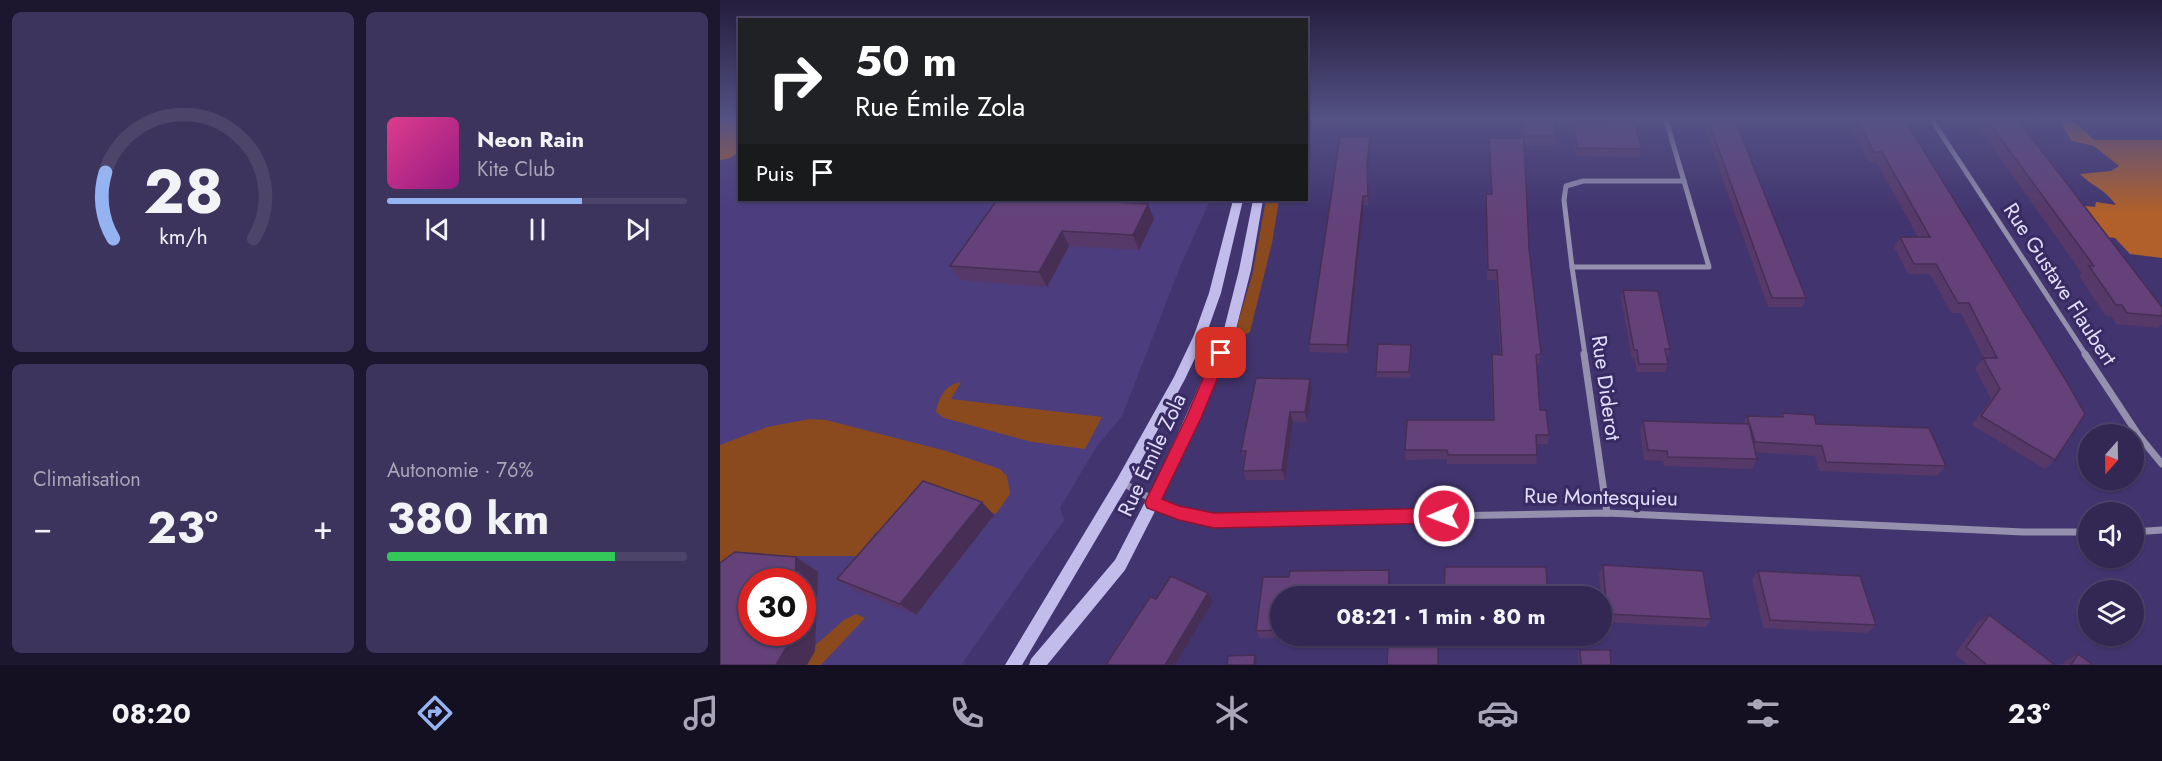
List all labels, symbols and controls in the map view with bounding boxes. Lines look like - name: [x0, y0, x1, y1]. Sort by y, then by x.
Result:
- text: 50 m: [855, 31, 957, 92]
- icon: right: [756, 42, 834, 120]
- text: Rue Émile Zola: [855, 87, 1025, 126]
- text: Neon Rain: [477, 123, 584, 155]
- text: 28: [143, 146, 223, 236]
- text: Kite Club: [477, 155, 555, 184]
- icon: arrive: [806, 156, 839, 189]
- text: Puis: [756, 157, 794, 189]
- street label: Rue Gustave Flaubert: [1996, 197, 2124, 371]
- icon: previous: [421, 213, 454, 246]
- icon: pause: [521, 213, 554, 246]
- icon: next: [621, 213, 654, 246]
- text: km/h: [159, 221, 207, 252]
- pin: [1195, 327, 1246, 378]
- street label: Rue Diderot: [1584, 334, 1628, 442]
- icon: arrive: [1204, 336, 1237, 369]
- street label: Rue Émile Zola: [1110, 389, 1194, 521]
- north arrow: [2078, 424, 2144, 490]
- map controls: [2078, 424, 2144, 646]
- text: Autonomie · 76%: [387, 456, 534, 485]
- text: Climatisation: [33, 465, 141, 494]
- street label: Rue Montesquieu: [1524, 481, 1678, 513]
- position arrow: [1412, 484, 1476, 548]
- text: 380 km: [387, 486, 549, 551]
- text: 23°: [147, 495, 218, 560]
- button: sound: [2078, 502, 2144, 568]
- text: −: [33, 504, 52, 551]
- text: +: [313, 504, 333, 551]
- speed limit sign: 30: [738, 568, 816, 646]
- button: layers: [2078, 580, 2144, 646]
- text: 08:21 · 1 min · 80 m: [1336, 600, 1546, 632]
- icon: directions: [414, 692, 456, 734]
- icon: music: [680, 692, 722, 734]
- icon: phone: [946, 692, 988, 734]
- icon: climate: [1211, 692, 1253, 734]
- icon: car: [1477, 692, 1519, 734]
- icon: filters: [1742, 692, 1784, 734]
- text: 08:20: [112, 694, 191, 733]
- text: 23°: [2008, 694, 2050, 733]

